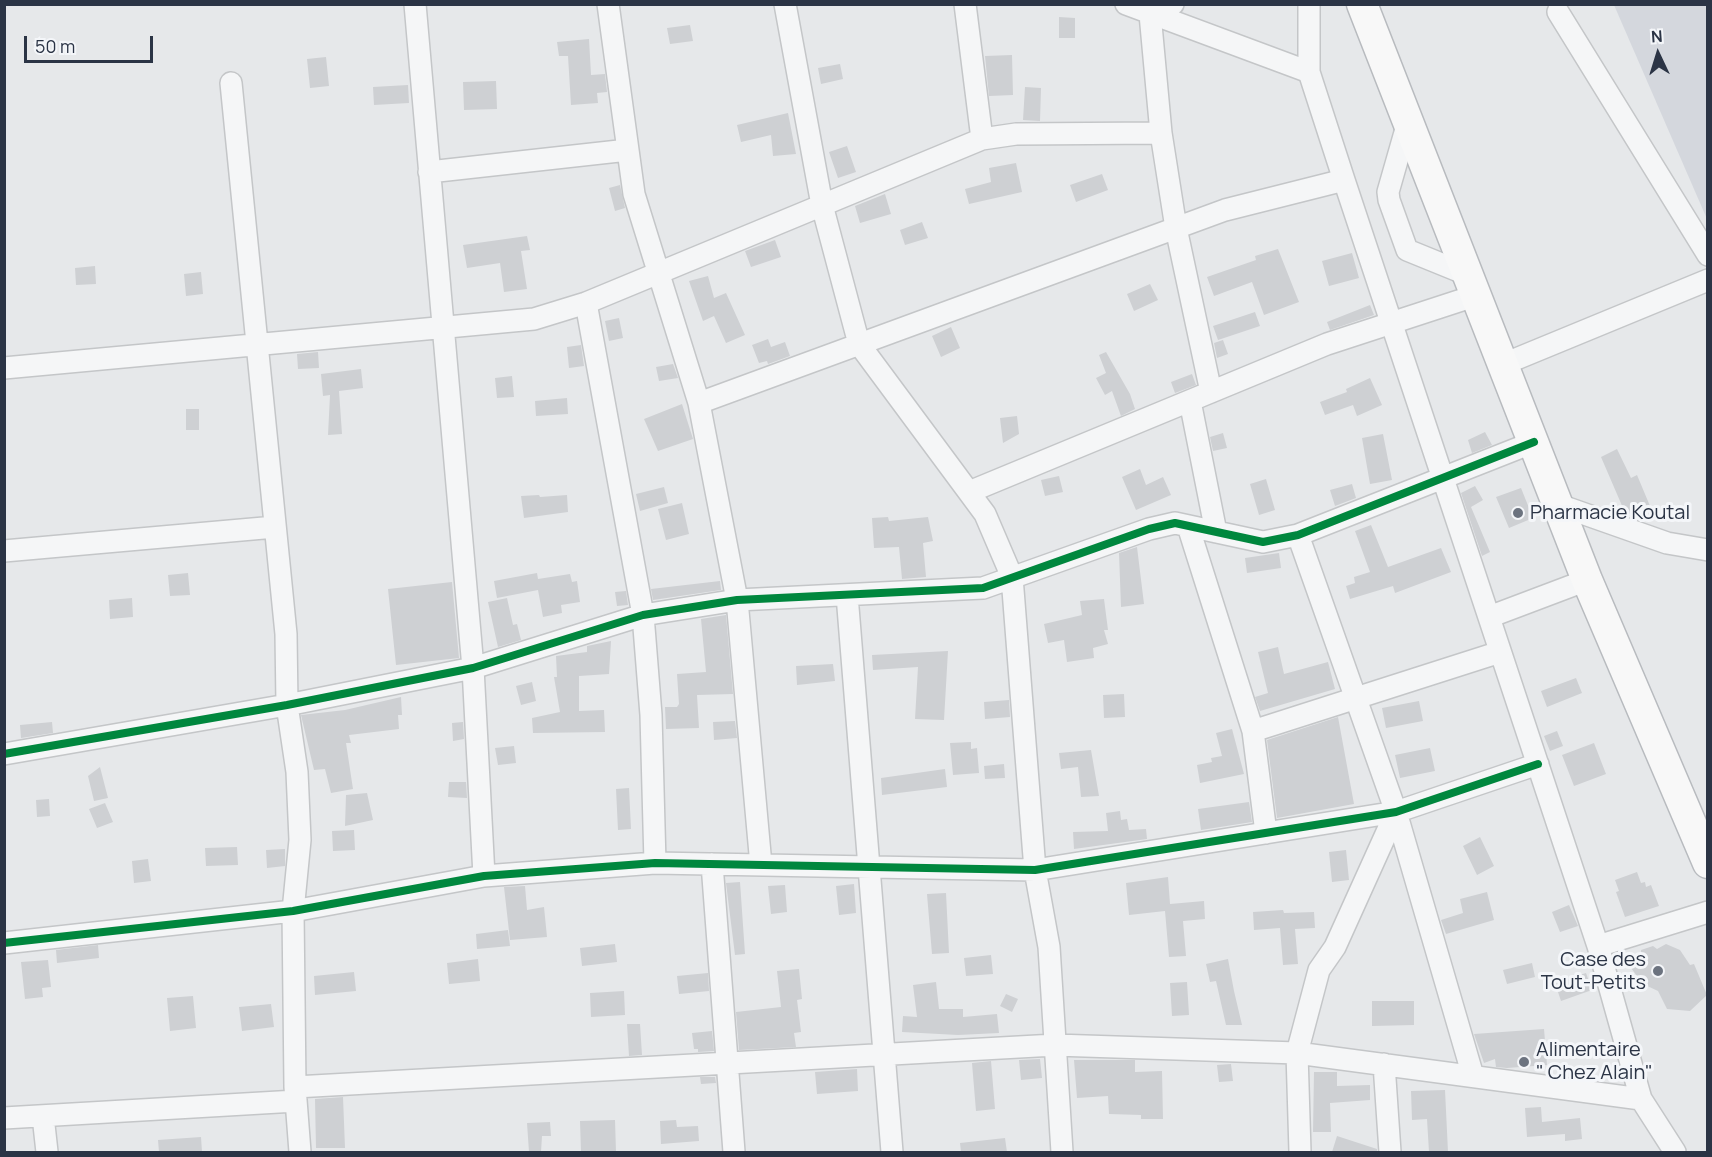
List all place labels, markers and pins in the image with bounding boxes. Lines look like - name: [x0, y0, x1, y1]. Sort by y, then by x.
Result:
- place label: Pharmacie Koutal: [1530, 501, 1690, 525]
- marker: Pharmacie Koutal: [1511, 506, 1525, 520]
- place label: Case des Tout-Petits: [1541, 948, 1646, 995]
- marker: Case des Tout-Petits: [1651, 964, 1665, 978]
- place label: Alimentaire " Chez Alain": [1536, 1038, 1653, 1085]
- marker: Alimentaire " Chez Alain": [1517, 1055, 1531, 1069]

